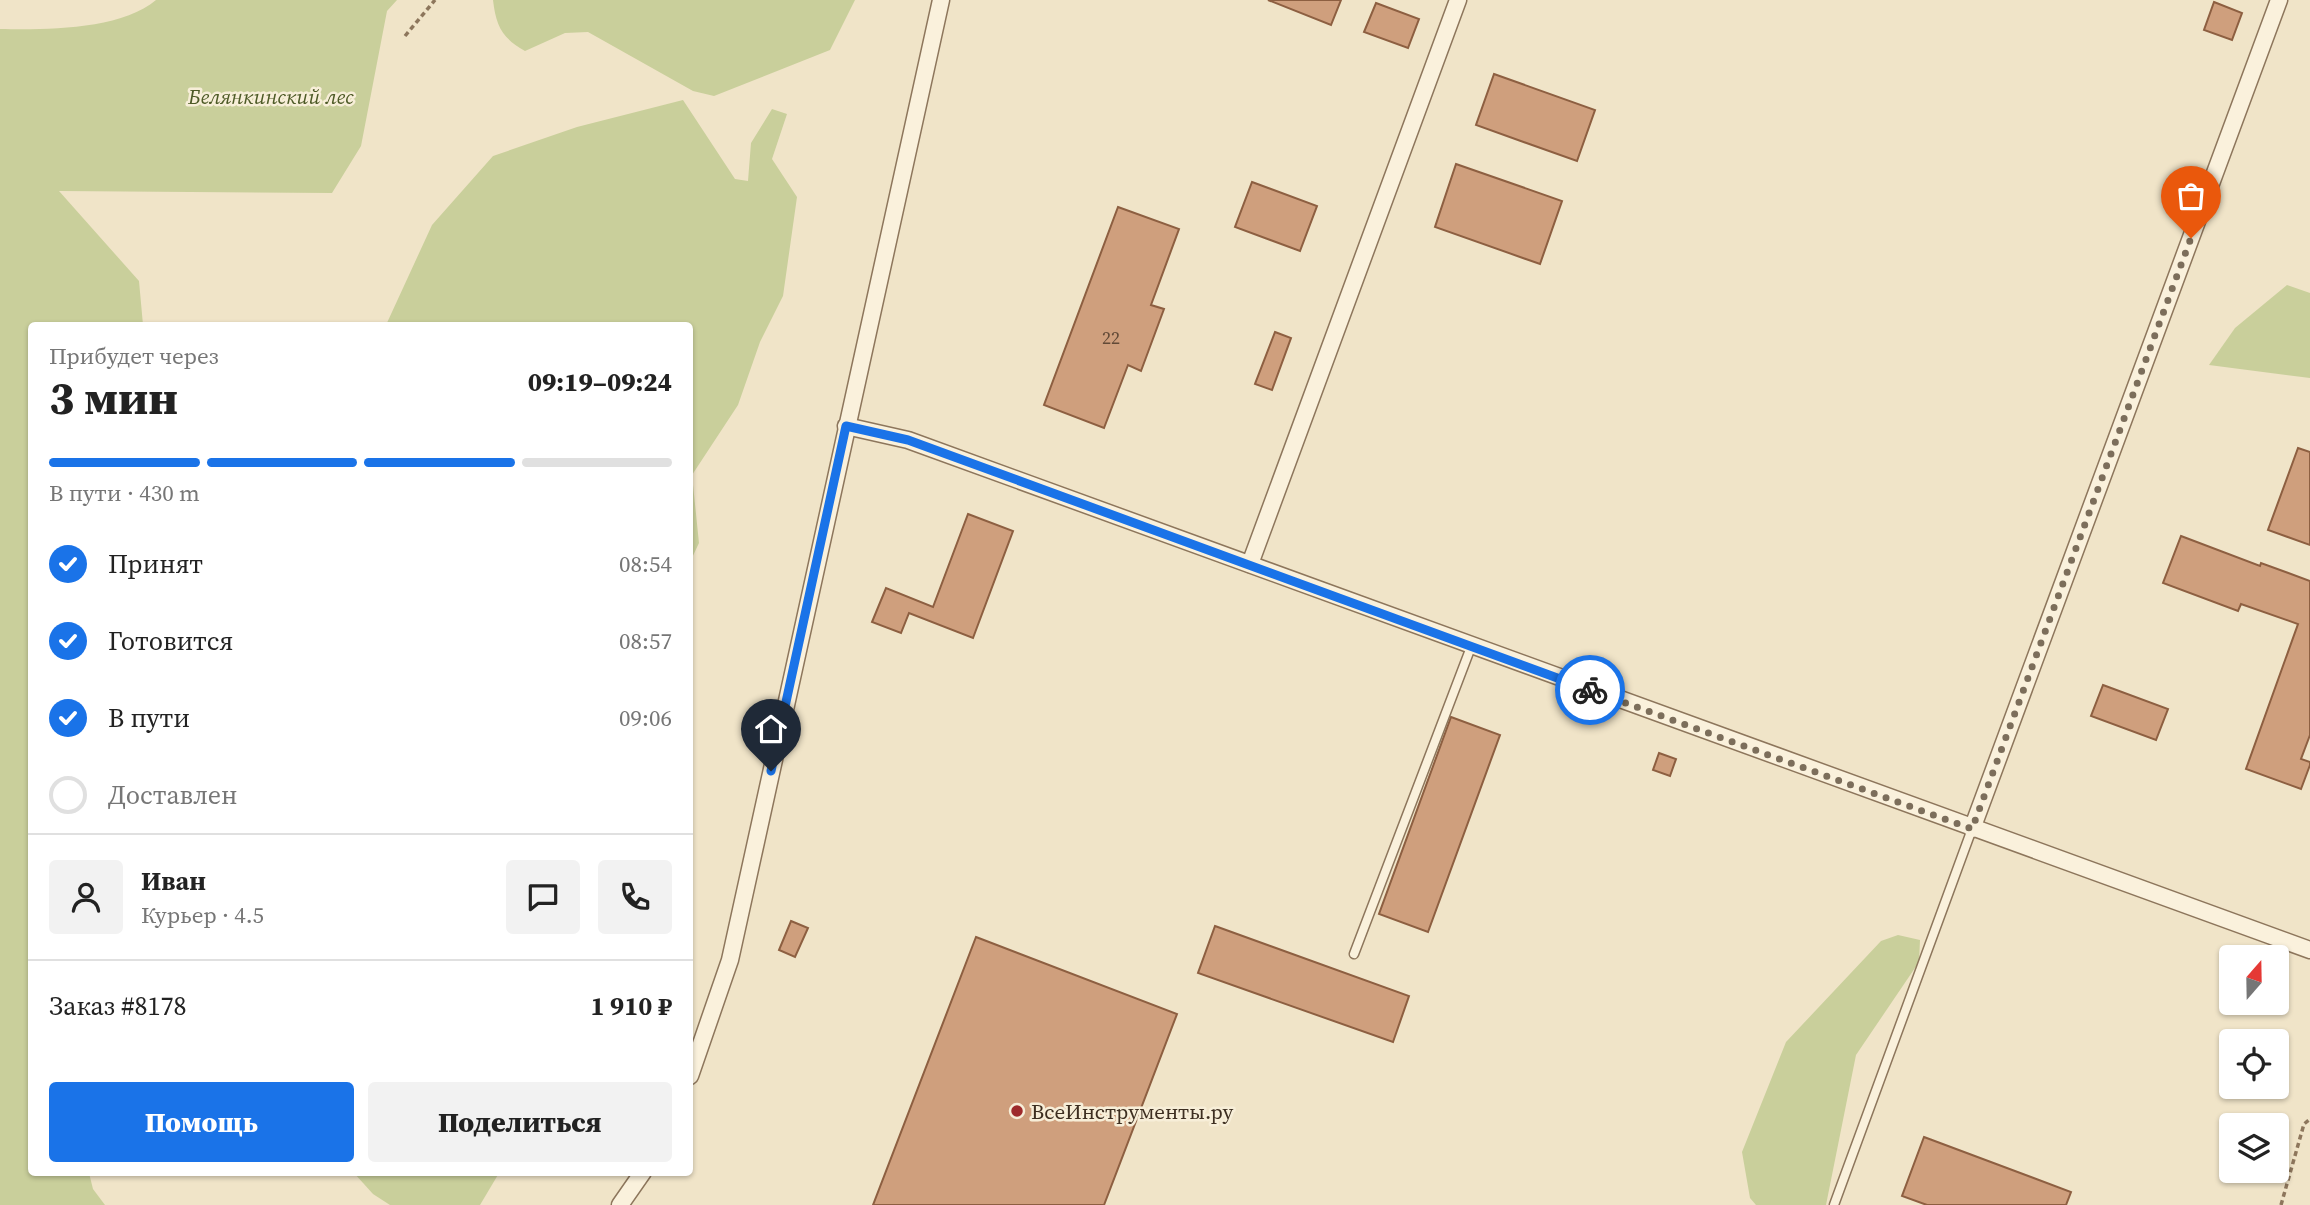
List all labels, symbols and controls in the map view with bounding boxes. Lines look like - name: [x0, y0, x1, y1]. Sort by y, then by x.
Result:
- park label: Белянкинский лес: [187, 82, 354, 111]
- pin: [2161, 166, 2221, 238]
- icon: bag: [2172, 177, 2210, 215]
- house number: 22: [1102, 325, 1120, 350]
- text: Прибудет через: [49, 340, 219, 372]
- text: 09:19–09:24: [528, 364, 672, 400]
- text: 3 мин: [49, 366, 178, 429]
- text: В пути · 430 m: [49, 477, 200, 509]
- icon: check: [49, 545, 87, 583]
- text: Принят: [108, 546, 203, 582]
- text: 08:54: [619, 548, 672, 580]
- icon: check: [49, 622, 87, 660]
- text: Готовится: [108, 623, 233, 659]
- text: 08:57: [619, 625, 672, 657]
- courier: [1555, 655, 1625, 725]
- icon: bike: [1571, 671, 1609, 709]
- icon: check: [49, 699, 87, 737]
- pin: [741, 699, 801, 771]
- text: В пути: [108, 700, 190, 736]
- text: 09:06: [619, 702, 672, 734]
- icon: home: [752, 710, 790, 748]
- text: Доставлен: [108, 777, 237, 813]
- button: person: [49, 860, 123, 934]
- button: chat: [506, 860, 580, 934]
- button: phone: [598, 860, 672, 934]
- text: Иван: [141, 863, 206, 899]
- text: Курьер · 4.5: [141, 899, 264, 931]
- north arrow: [2219, 945, 2289, 1015]
- map controls: [2219, 945, 2289, 1183]
- text: Заказ #8178: [49, 988, 187, 1024]
- text: 1 910 ₽: [590, 988, 672, 1024]
- button: locate: [2219, 1029, 2289, 1099]
- button: Помощь: [49, 1082, 354, 1162]
- button: Поделиться: [368, 1082, 672, 1162]
- place label: ВсеИнструменты.ру: [1031, 1097, 1234, 1126]
- marker: ВсеИнструменты.ру: [1009, 1103, 1025, 1119]
- button: layers: [2219, 1113, 2289, 1183]

